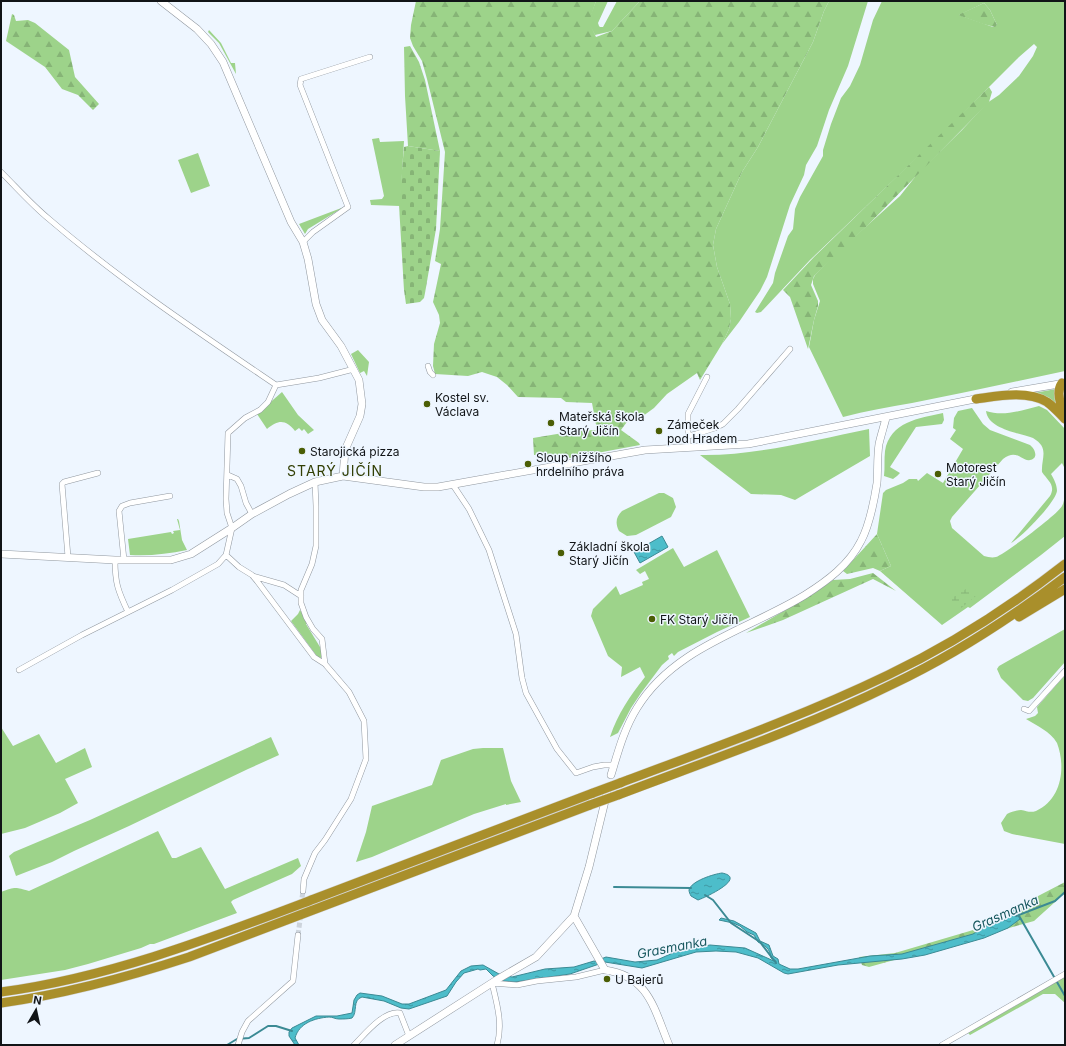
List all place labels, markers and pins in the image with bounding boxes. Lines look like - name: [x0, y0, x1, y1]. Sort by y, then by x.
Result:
- place label: Kostel sv. Václava: [435, 390, 489, 419]
- marker: Kostel sv. Václava: [422, 399, 432, 409]
- place label: Mateřská škola Starý Jičín: [559, 409, 644, 438]
- place label: Zámeček pod Hradem: [667, 417, 737, 446]
- marker: Mateřská škola Starý Jičín: [546, 418, 556, 428]
- marker: Zámeček pod Hradem: [654, 426, 664, 436]
- place label: Starojická pizza: [310, 444, 400, 459]
- marker: Starojická pizza: [297, 446, 307, 456]
- place label: Sloup nižšího hrdelního práva: [536, 450, 624, 479]
- marker: Sloup nižšího hrdelního práva: [523, 459, 533, 469]
- place label: Motorest Starý Jičín: [946, 460, 1006, 489]
- marker: Motorest Starý Jičín: [933, 469, 943, 479]
- place label: Základní škola Starý Jičín: [569, 539, 650, 568]
- marker: Základní škola Starý Jičín: [556, 548, 566, 558]
- place label: FK Starý Jičín: [660, 612, 738, 627]
- marker: FK Starý Jičín: [647, 614, 657, 624]
- place label: U Bajerů: [615, 972, 663, 987]
- marker: U Bajerů: [602, 974, 612, 984]

